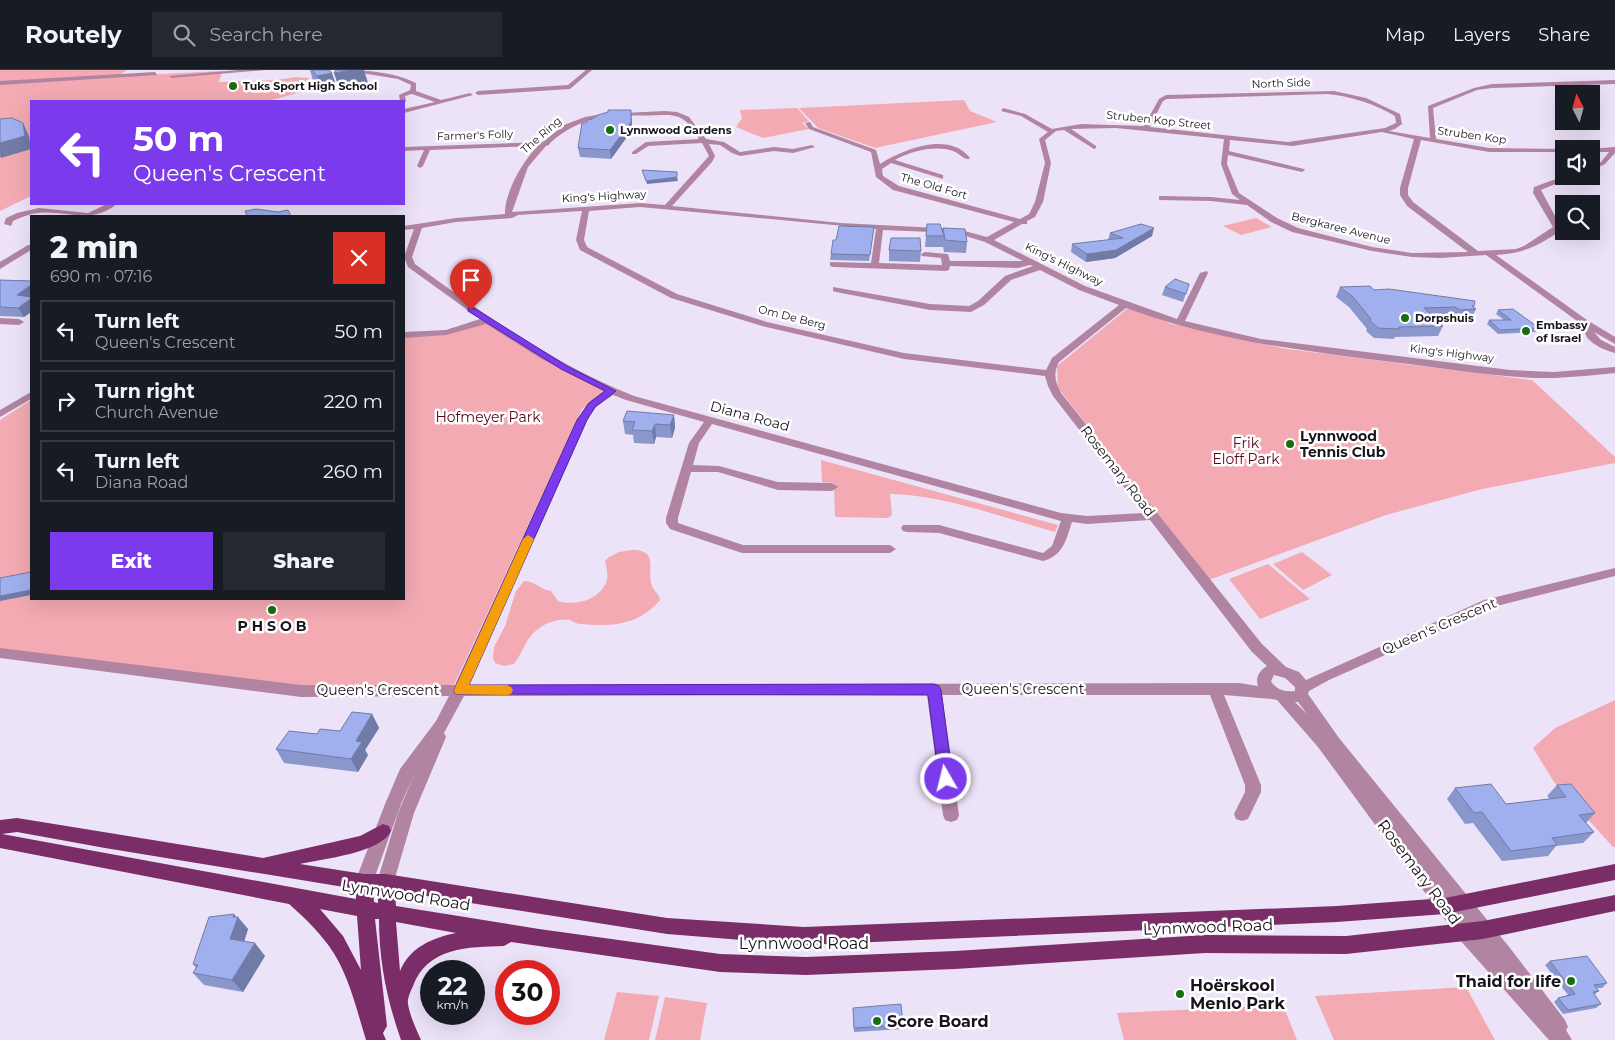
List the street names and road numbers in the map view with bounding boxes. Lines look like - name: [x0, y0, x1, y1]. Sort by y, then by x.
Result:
- street label: North Side: [1251, 75, 1311, 91]
- street label: Struben Kop Street: [1106, 108, 1213, 133]
- street label: The Ring: [518, 114, 564, 156]
- street label: Struben Kop: [1437, 123, 1507, 147]
- street label: Farmer's Folly: [437, 127, 513, 143]
- street label: The Old Fort: [899, 170, 969, 202]
- street label: King's Highway: [561, 187, 647, 205]
- street label: Bergkaree Avenue: [1290, 209, 1392, 247]
- street label: King's Highway: [1023, 239, 1105, 289]
- street label: Om De Berg: [757, 302, 827, 332]
- street label: King's Highway: [1409, 341, 1495, 365]
- street label: Diana Road: [708, 397, 792, 435]
- street label: Rosemary Road: [1077, 422, 1159, 520]
- street label: Queen's Crescent: [1379, 594, 1499, 658]
- street label: Queen's Crescent: [962, 680, 1085, 698]
- street label: Queen's Crescent: [317, 681, 440, 699]
- street label: Rosemary Road: [1373, 816, 1465, 928]
- street label: Lynnwood Road: [340, 875, 472, 915]
- street label: Lynnwood Road: [1143, 915, 1273, 939]
- street label: Lynnwood Road: [739, 934, 869, 953]

